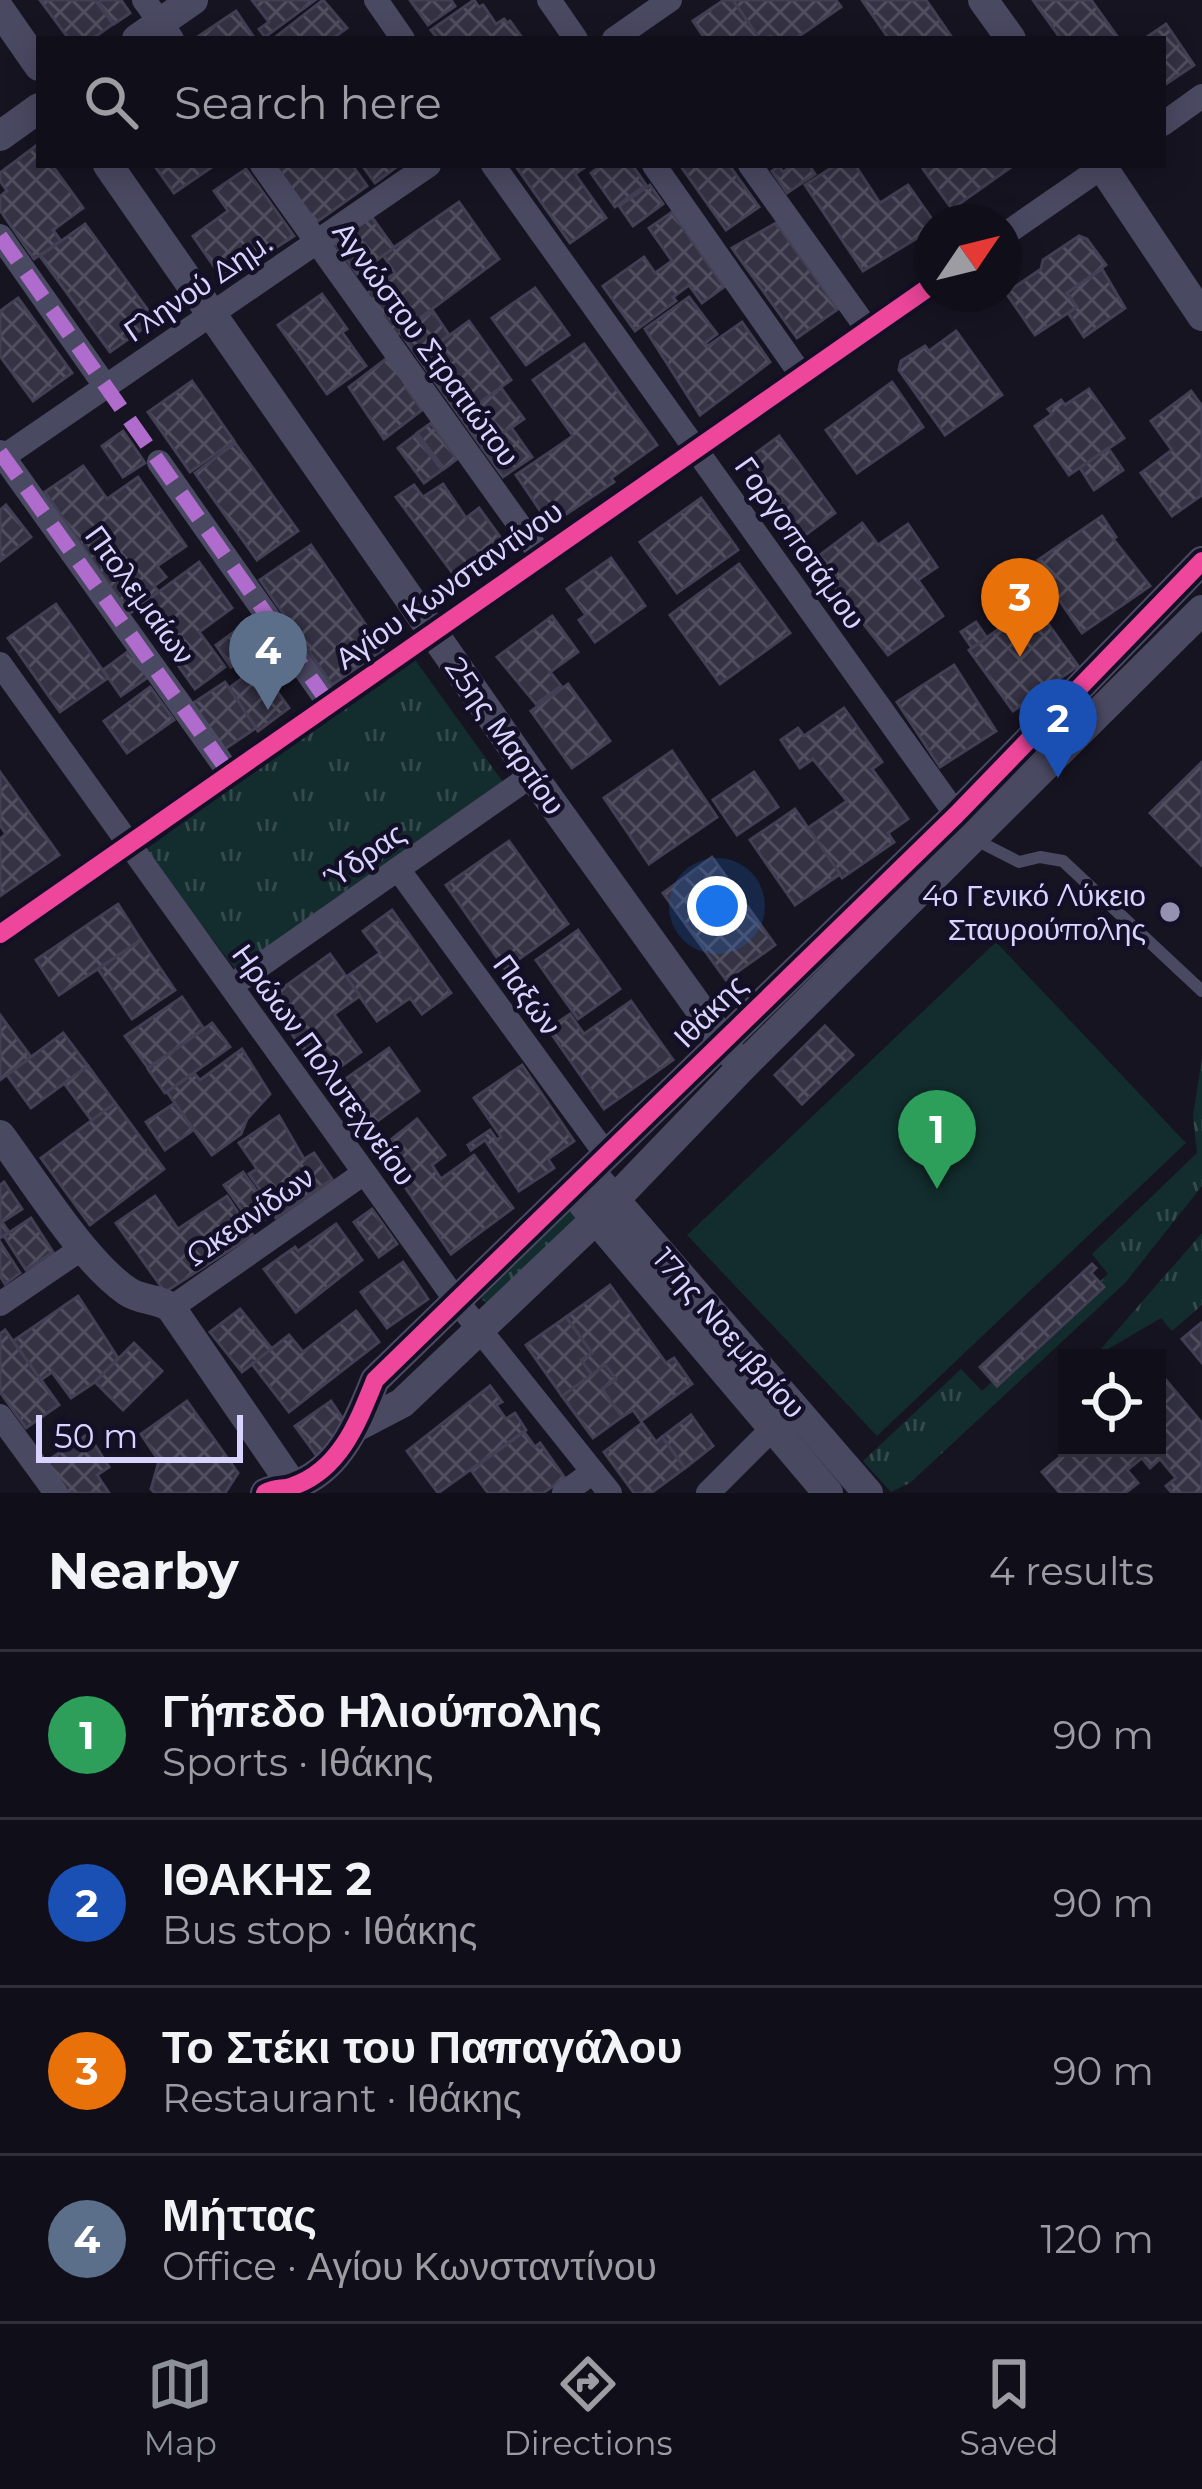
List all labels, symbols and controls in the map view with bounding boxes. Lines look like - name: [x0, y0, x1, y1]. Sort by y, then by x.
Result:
- search box: [36, 36, 1166, 168]
- icon: search: [78, 69, 144, 135]
- text: Search here: [174, 75, 442, 130]
- north arrow: [914, 204, 1022, 312]
- street label: Αγνώστου Στρατιώτου: [325, 215, 527, 473]
- street label: Γληνού Δημ.: [117, 224, 279, 350]
- street label: Γοργοποτάμου: [727, 450, 873, 636]
- street label: Αγίου Κωνσταντίνου: [328, 493, 570, 677]
- street label: Πτολεμαίων: [77, 519, 203, 671]
- pin: 3: [981, 558, 1059, 657]
- pin: 4: [229, 611, 307, 710]
- street label: 25ης Μαρτίου: [437, 650, 573, 822]
- pin: 2: [1019, 679, 1097, 778]
- street label: Ύδρας: [316, 815, 412, 897]
- your location: [687, 876, 747, 936]
- place label: 4ο Γενικό Λύκειο Σταυρούπολης: [922, 877, 1146, 948]
- marker: 4ο Γενικό Λύκειο Σταυρούπολης: [1157, 899, 1183, 925]
- street label: Ηρώων Πολυτεχνείου: [224, 937, 424, 1193]
- street label: Παξών: [485, 947, 569, 1043]
- street label: Ιθάκης: [666, 967, 754, 1055]
- pin: 1: [898, 1090, 976, 1189]
- street label: Ωκεανίδων: [179, 1158, 321, 1274]
- street label: 17ης Νοεμβρίου: [645, 1240, 813, 1426]
- map controls: [1058, 1349, 1166, 1457]
- button: locate: [1058, 1349, 1166, 1457]
- scale bar: [36, 1409, 243, 1462]
- text: 50 m: [54, 1416, 138, 1456]
- text: Nearby: [48, 1540, 239, 1602]
- text: 4 results: [989, 1547, 1154, 1595]
- text: Γήπεδο Ηλιούπολης: [162, 1683, 602, 1738]
- text: 1: [79, 1711, 95, 1759]
- text: 90 m: [1053, 1711, 1154, 1759]
- text: Sports · Ιθάκης: [162, 1738, 433, 1786]
- text: ΙΘΑΚΗΣ 2: [162, 1851, 372, 1906]
- text: 2: [75, 1879, 99, 1927]
- text: 90 m: [1053, 1879, 1154, 1927]
- text: Bus stop · Ιθάκης: [162, 1906, 477, 1954]
- text: Το Στέκι του Παπαγάλου: [162, 2019, 682, 2074]
- text: 3: [75, 2047, 99, 2095]
- text: 90 m: [1053, 2047, 1154, 2095]
- text: Restaurant · Ιθάκης: [162, 2074, 522, 2122]
- text: Μήττας: [162, 2187, 317, 2242]
- text: 4: [74, 2215, 100, 2263]
- text: 120 m: [1040, 2215, 1154, 2263]
- text: Office · Αγίου Κωνσταντίνου: [162, 2242, 657, 2290]
- tab: Map: [143, 2351, 217, 2463]
- tab: Directions: [504, 2351, 673, 2463]
- tab: Saved: [959, 2351, 1059, 2463]

